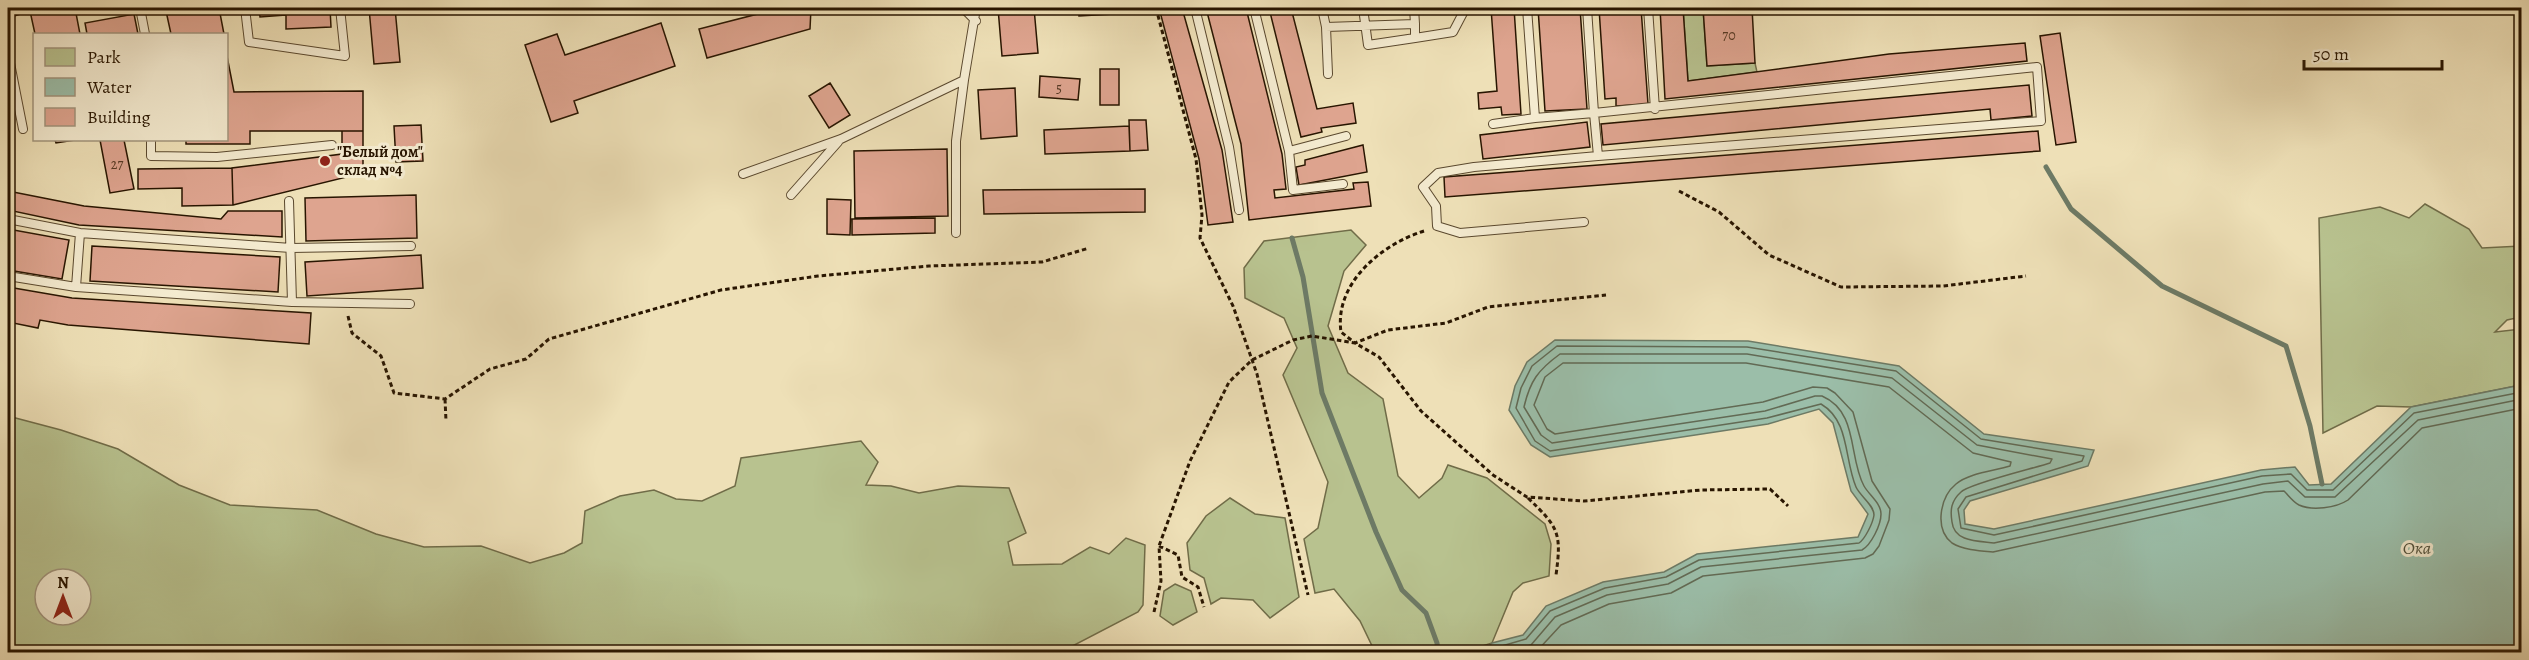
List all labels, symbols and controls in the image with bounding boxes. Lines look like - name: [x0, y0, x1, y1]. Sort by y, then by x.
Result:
- house number: 70: [1722, 26, 1736, 45]
- legend: [33, 33, 228, 141]
- scale bar: [2304, 33, 2442, 71]
- text: 50 m: [2313, 42, 2349, 66]
- text: Park: [87, 45, 121, 69]
- text: Water: [86, 75, 132, 99]
- house number: 5: [1056, 79, 1062, 98]
- text: Building: [87, 105, 151, 129]
- place label: "Белый дом" склад №4: [337, 141, 423, 181]
- marker: "Белый дом" склад №4: [318, 154, 332, 168]
- house number: 27: [111, 155, 123, 174]
- water label: Ока: [2403, 536, 2431, 560]
- north arrow: [33, 567, 93, 627]
- text: N: [57, 572, 69, 594]

